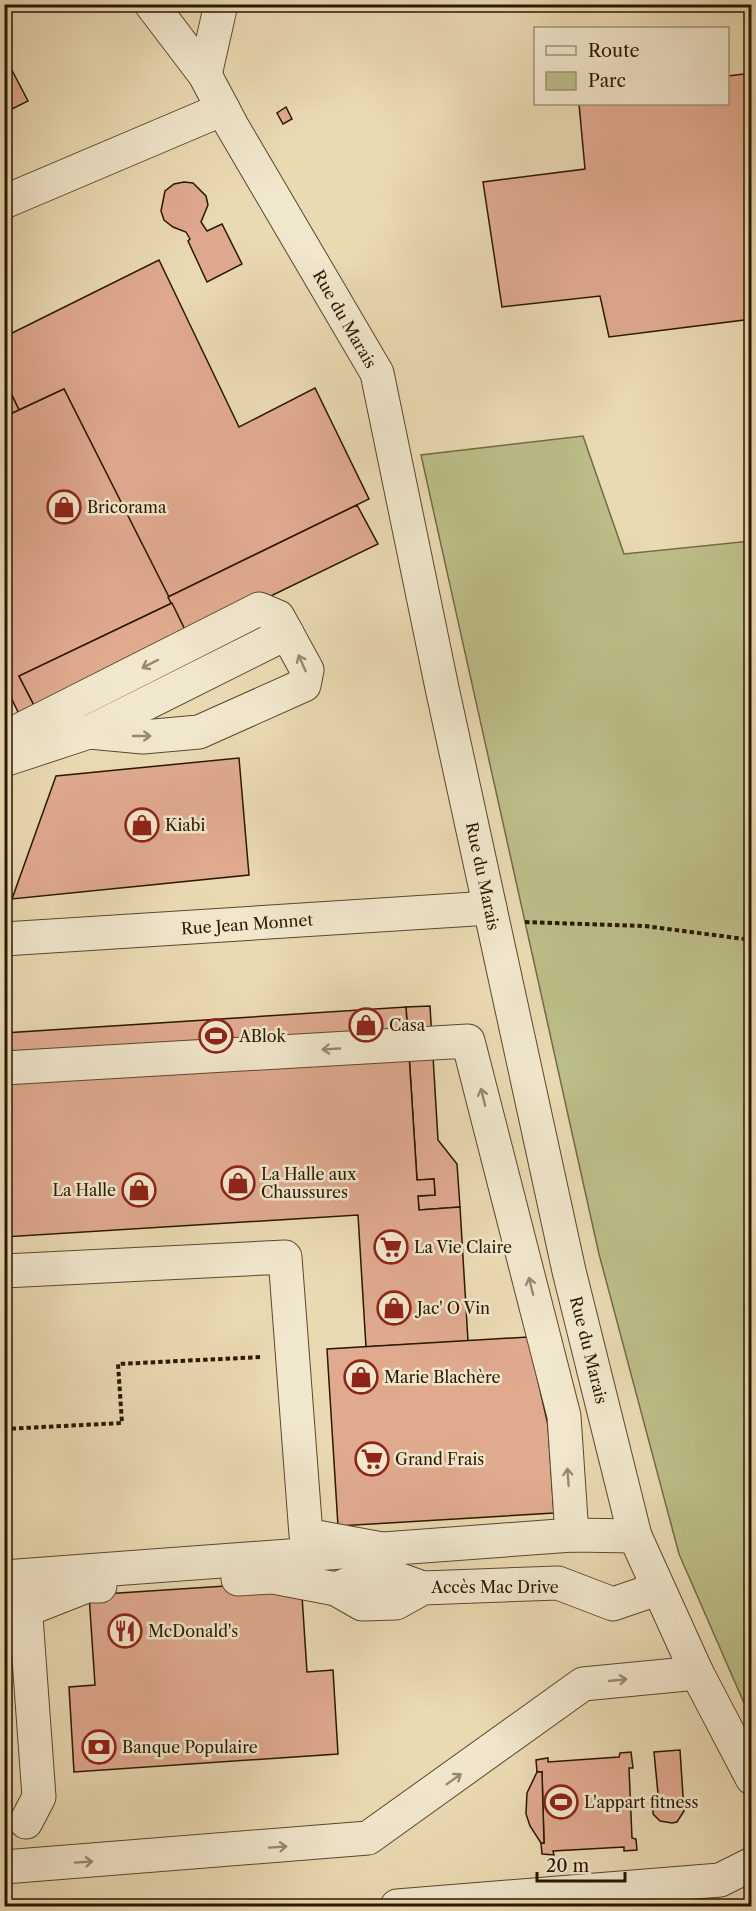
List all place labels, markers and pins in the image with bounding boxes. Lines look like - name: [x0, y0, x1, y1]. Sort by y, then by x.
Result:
- shop icon: Bricorama: [46, 489, 82, 525]
- place label: Bricorama: [87, 497, 167, 517]
- shop icon: Kiabi: [124, 807, 160, 843]
- place label: Kiabi: [165, 815, 205, 835]
- shop icon: Casa: [348, 1007, 384, 1043]
- place label: Casa: [389, 1015, 426, 1035]
- sports icon: ABlok: [198, 1018, 234, 1054]
- place label: ABlok: [238, 1026, 286, 1046]
- place label: La Halle aux Chaussures: [261, 1164, 357, 1202]
- shop icon: La Halle aux Chaussures: [220, 1165, 256, 1201]
- shop icon: La Halle: [121, 1172, 157, 1208]
- place label: La Halle: [53, 1180, 116, 1200]
- supermarket icon: La Vie Claire: [373, 1229, 409, 1265]
- place label: La Vie Claire: [414, 1237, 512, 1257]
- shop icon: Jac' O Vin: [376, 1290, 412, 1326]
- place label: Jac' O Vin: [414, 1298, 490, 1318]
- shop icon: Marie Blachère: [343, 1359, 379, 1395]
- place label: Marie Blachère: [384, 1367, 500, 1387]
- supermarket icon: Grand Frais: [354, 1441, 390, 1477]
- place label: Grand Frais: [395, 1449, 484, 1469]
- restaurant icon: McDonald's: [107, 1613, 143, 1649]
- place label: McDonald's: [148, 1621, 238, 1641]
- bank icon: Banque Populaire: [81, 1729, 117, 1765]
- place label: Banque Populaire: [122, 1737, 258, 1757]
- sports icon: L'appart fitness: [543, 1784, 579, 1820]
- place label: L'appart fitness: [584, 1792, 698, 1812]

